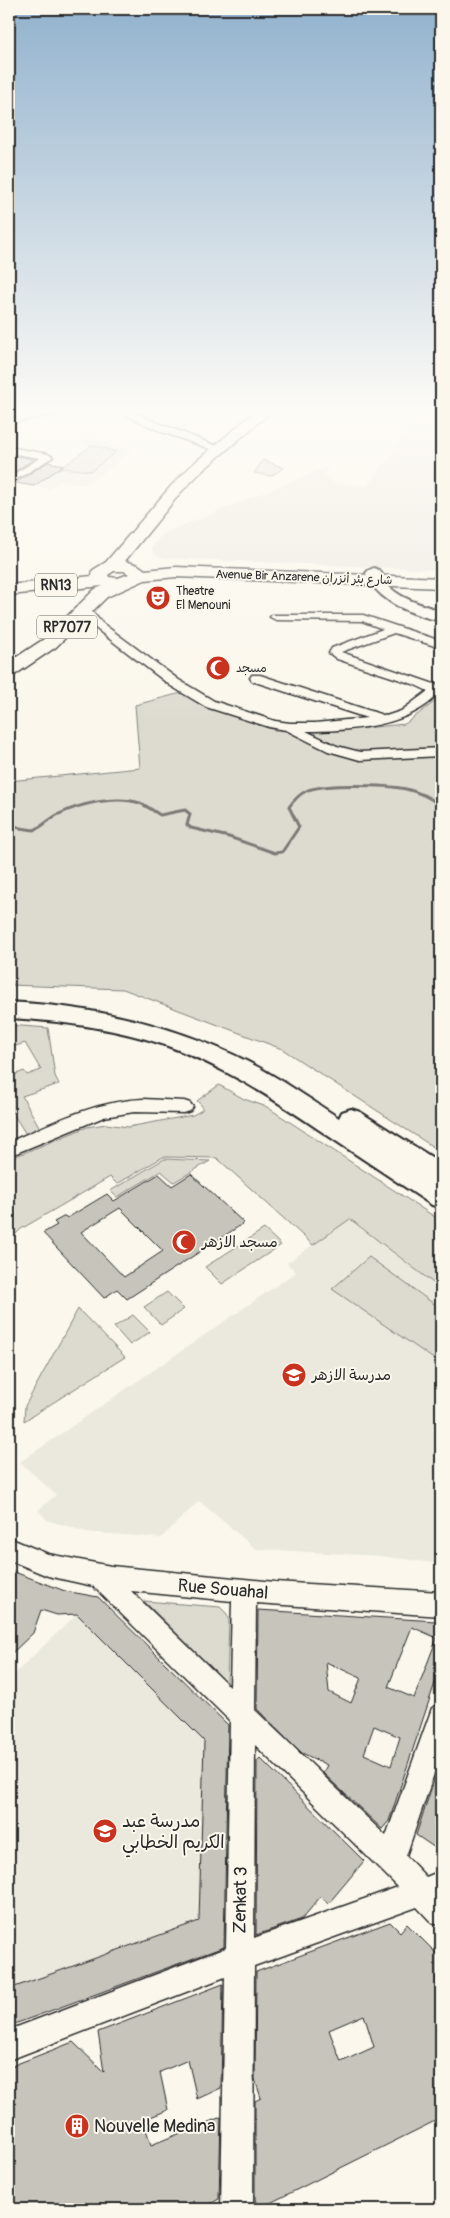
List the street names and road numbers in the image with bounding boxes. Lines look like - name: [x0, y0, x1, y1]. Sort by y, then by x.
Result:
- street label: Avenue Bir Anzarene شارع بئر أنزران: [215, 567, 393, 589]
- road number: RN13: [35, 574, 77, 596]
- road number: RP7077: [37, 616, 97, 638]
- street label: Rue Souahal: [177, 1574, 269, 1605]
- street label: Zenkat 3: [228, 1866, 253, 1934]

